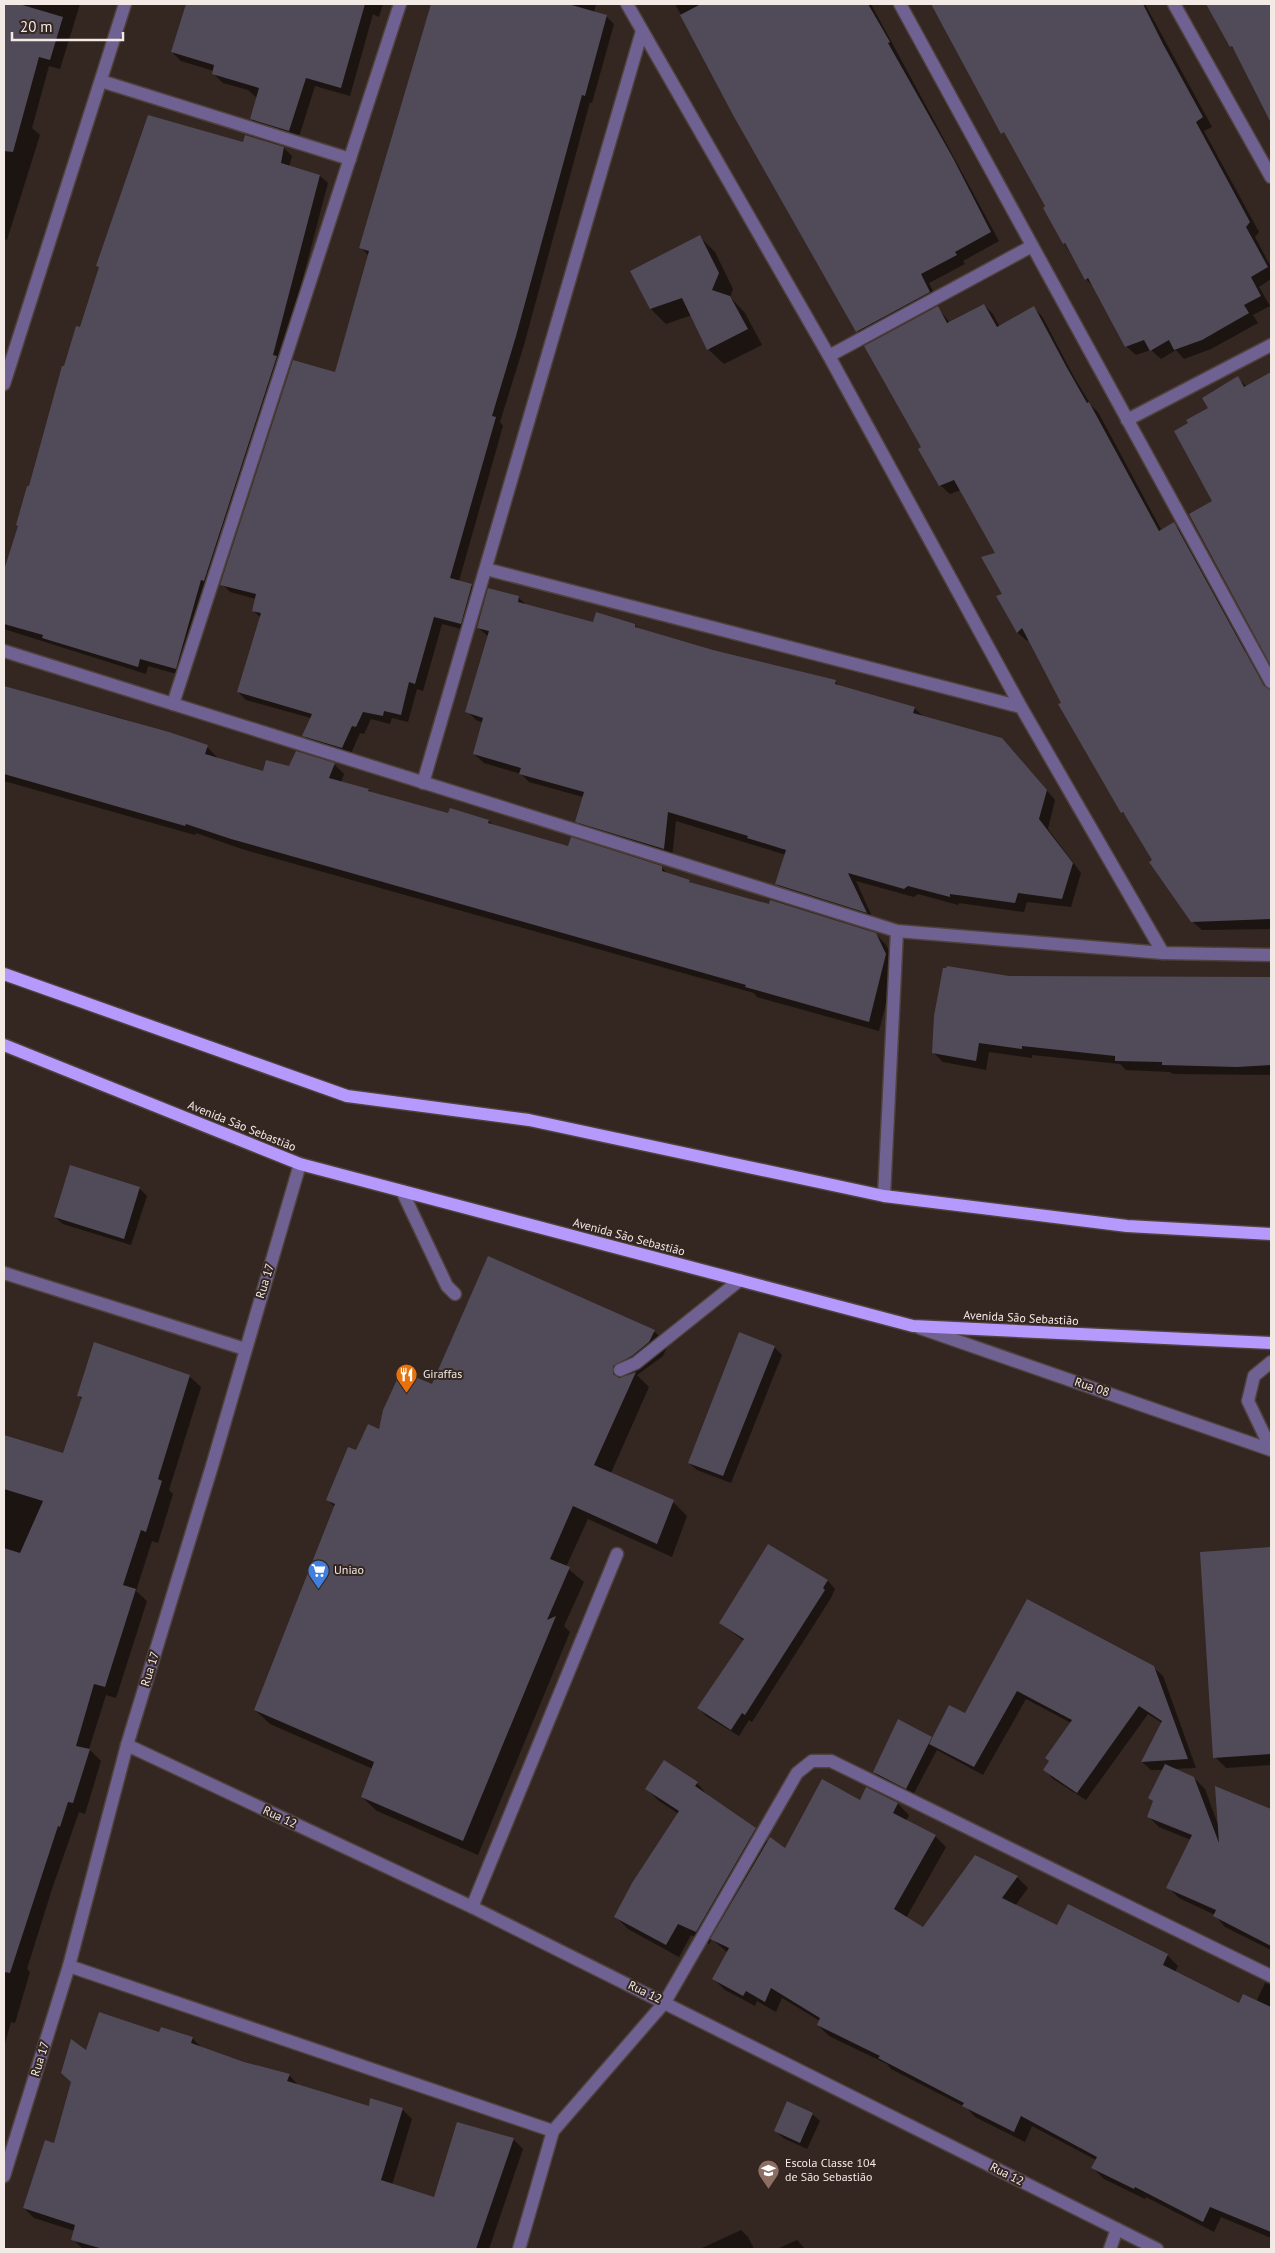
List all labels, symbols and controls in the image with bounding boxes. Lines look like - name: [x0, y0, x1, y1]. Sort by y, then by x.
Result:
- scale bar: [12, 10, 124, 42]
- text: 20 m: [20, 17, 53, 36]
- street label: Avenida São Sebastião: [186, 1097, 298, 1154]
- street label: Avenida São Sebastião: [571, 1214, 687, 1259]
- street label: Rua 17: [252, 1262, 277, 1300]
- street label: Avenida São Sebastião: [963, 1307, 1079, 1328]
- restaurant icon: Giraffas: [395, 1362, 419, 1393]
- place label: Giraffas: [423, 1366, 462, 1381]
- street label: Rua 08: [1073, 1374, 1111, 1399]
- supermarket icon: Uniao: [306, 1558, 330, 1589]
- place label: Uniao: [334, 1562, 364, 1577]
- street label: Rua 17: [137, 1650, 162, 1688]
- street label: Rua 12: [261, 1802, 300, 1831]
- street label: Rua 12: [626, 1977, 665, 2006]
- street label: Rua 17: [27, 2040, 52, 2078]
- place label: Escola Classe 104 de São Sebastião: [785, 2155, 877, 2184]
- school or university icon: Escola Classe 104 de São Sebastião: [757, 2158, 781, 2189]
- street label: Rua 12: [988, 2159, 1027, 2188]

